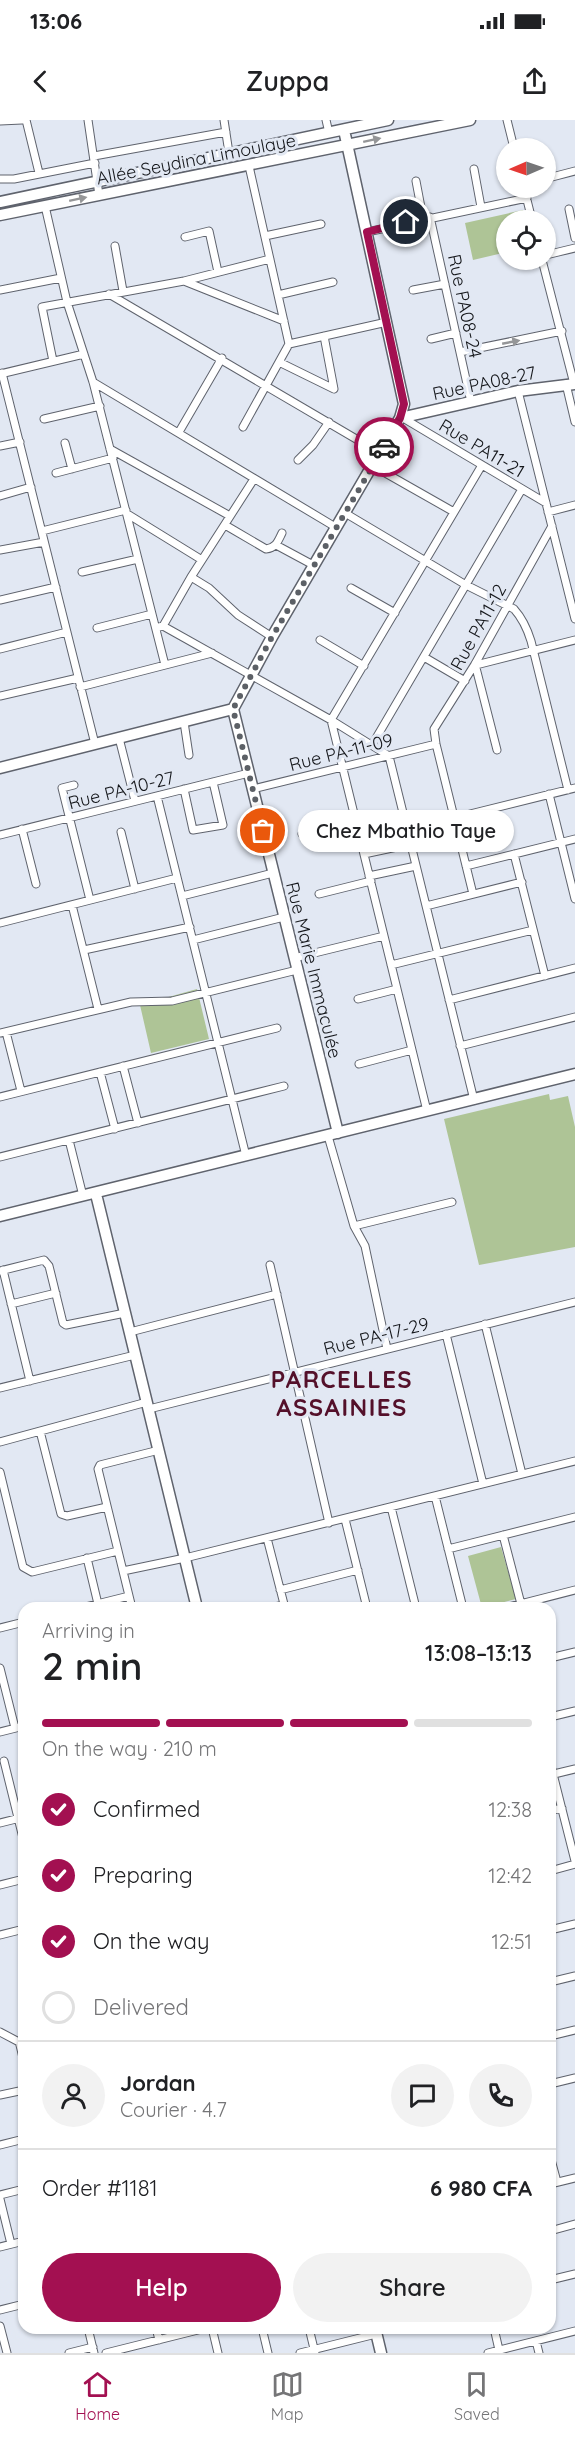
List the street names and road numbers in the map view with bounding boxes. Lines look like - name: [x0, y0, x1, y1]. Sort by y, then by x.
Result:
- street label: Allée Seydina Limoulaye: [94, 128, 298, 190]
- street label: Rue PA08-24: [443, 252, 487, 360]
- street label: Rue PA08-27: [430, 361, 538, 405]
- street label: Rue PA11-21: [435, 413, 529, 483]
- street label: Rue PA11-12: [445, 580, 511, 674]
- street label: Rue PA-11-09: [287, 728, 395, 776]
- street label: Rue PA-10-27: [66, 766, 176, 814]
- street label: Rue Marie Immaculée: [281, 879, 347, 1061]
- street label: Rue PA-17-29: [321, 1312, 431, 1360]

